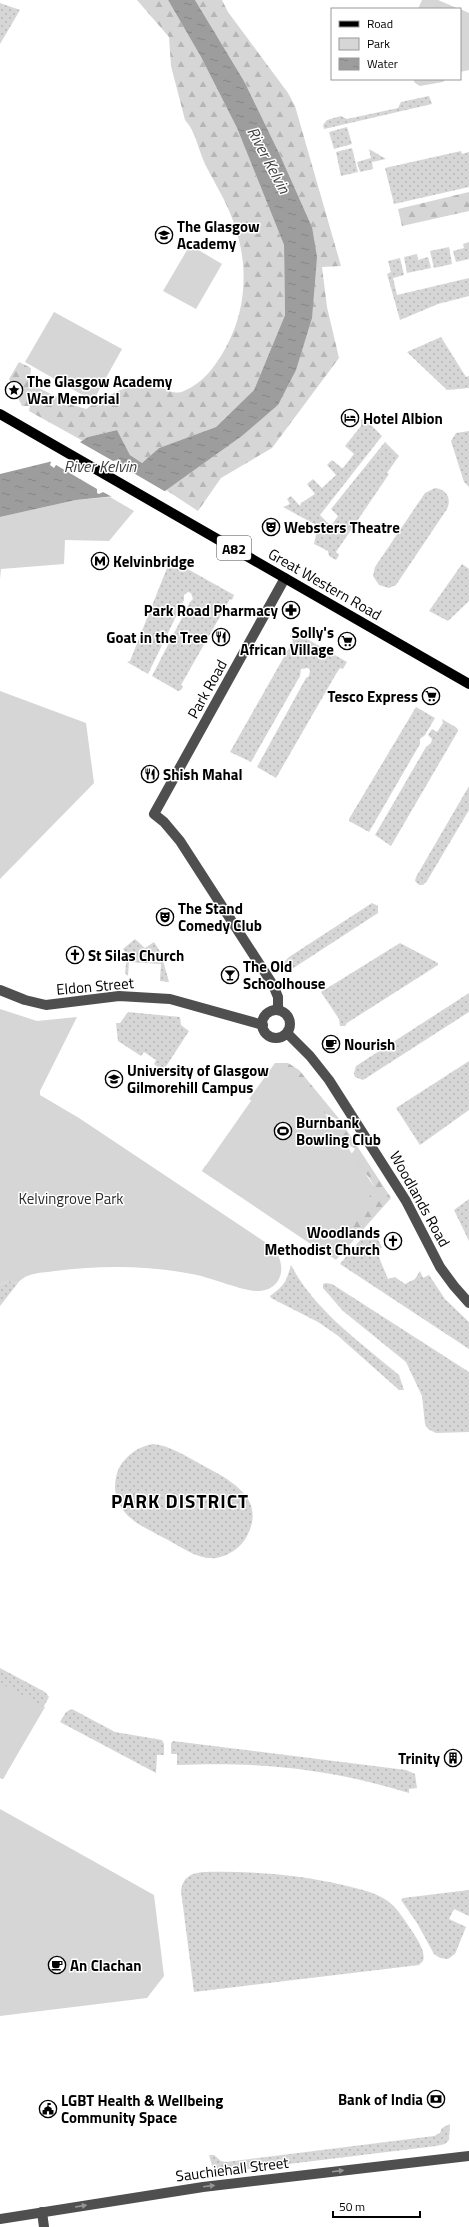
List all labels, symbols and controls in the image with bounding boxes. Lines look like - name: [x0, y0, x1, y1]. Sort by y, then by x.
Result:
- legend: [331, 8, 461, 80]
- text: Road: [367, 14, 393, 33]
- text: Park: [367, 34, 390, 53]
- text: Water: [367, 54, 398, 73]
- water label: River Kelvin: [241, 122, 297, 199]
- place label: The Glasgow Academy: [177, 215, 260, 255]
- school or university icon: The Glasgow Academy: [154, 225, 174, 245]
- place label: The Glasgow Academy War Memorial: [27, 370, 173, 410]
- place icon: The Glasgow Academy War Memorial: [4, 380, 24, 400]
- place label: Hotel Albion: [363, 407, 443, 430]
- hotel icon: Hotel Albion: [340, 408, 360, 428]
- water label: River Kelvin: [64, 454, 137, 478]
- place label: Websters Theatre: [284, 516, 400, 539]
- theatre icon: Websters Theatre: [261, 517, 281, 537]
- road number: A82: [217, 536, 251, 560]
- street label: Great Western Road: [264, 542, 386, 626]
- place label: Kelvinbridge: [113, 550, 195, 573]
- metro station icon: Kelvinbridge: [90, 551, 110, 571]
- place label: Park Road Pharmacy: [144, 599, 278, 622]
- pharmacy icon: Park Road Pharmacy: [281, 600, 301, 620]
- place label: Solly's African Village: [240, 621, 334, 661]
- place label: Goat in the Tree: [106, 626, 208, 649]
- restaurant icon: Goat in the Tree: [211, 627, 231, 647]
- supermarket icon: Solly's African Village: [337, 631, 357, 651]
- street label: Park Road: [181, 655, 233, 723]
- place label: Tesco Express: [328, 685, 418, 708]
- supermarket icon: Tesco Express: [421, 686, 441, 706]
- place label: Shish Mahal: [163, 763, 243, 786]
- restaurant icon: Shish Mahal: [140, 764, 160, 784]
- place label: The Stand Comedy Club: [178, 897, 262, 937]
- theatre icon: The Stand Comedy Club: [155, 907, 175, 927]
- place label: St Silas Church: [88, 944, 184, 967]
- church icon: St Silas Church: [65, 945, 85, 965]
- place label: The Old Schoolhouse: [243, 955, 326, 995]
- bar icon: The Old Schoolhouse: [220, 965, 240, 985]
- street label: Eldon Street: [55, 971, 135, 1001]
- place label: Nourish: [344, 1033, 395, 1056]
- cafe icon: Nourish: [321, 1034, 341, 1054]
- place label: University of Glasgow Gilmorehill Campus: [127, 1059, 269, 1099]
- school or university icon: University of Glasgow Gilmorehill Campus: [104, 1069, 124, 1089]
- place label: Burnbank Bowling Club: [296, 1111, 381, 1151]
- sports icon: Burnbank Bowling Club: [273, 1121, 293, 1141]
- street label: Woodlands Road: [384, 1147, 456, 1251]
- park label: Kelvingrove Park: [18, 1187, 124, 1210]
- place label: Woodlands Methodist Church: [265, 1221, 380, 1261]
- church icon: Woodlands Methodist Church: [383, 1231, 403, 1251]
- district label: PARK DISTRICT: [111, 1486, 249, 1515]
- place label: Trinity: [398, 1747, 440, 1770]
- building icon: Trinity: [443, 1748, 463, 1768]
- place label: An Clachan: [70, 1954, 141, 1977]
- cafe icon: An Clachan: [47, 1955, 67, 1975]
- place label: Bank of India: [338, 2088, 423, 2111]
- place label: LGBT Health & Wellbeing Community Space: [61, 2089, 223, 2129]
- bank icon: Bank of India: [426, 2089, 446, 2109]
- public building icon: LGBT Health & Wellbeing Community Space: [38, 2099, 58, 2119]
- street label: Sauchiehall Street: [174, 2151, 290, 2187]
- one-way arrow: [332, 2168, 344, 2174]
- one-way arrow: [203, 2183, 215, 2190]
- scale bar: [333, 2193, 420, 2219]
- text: 50 m: [339, 2197, 365, 2216]
- one-way arrow: [75, 2203, 87, 2209]

